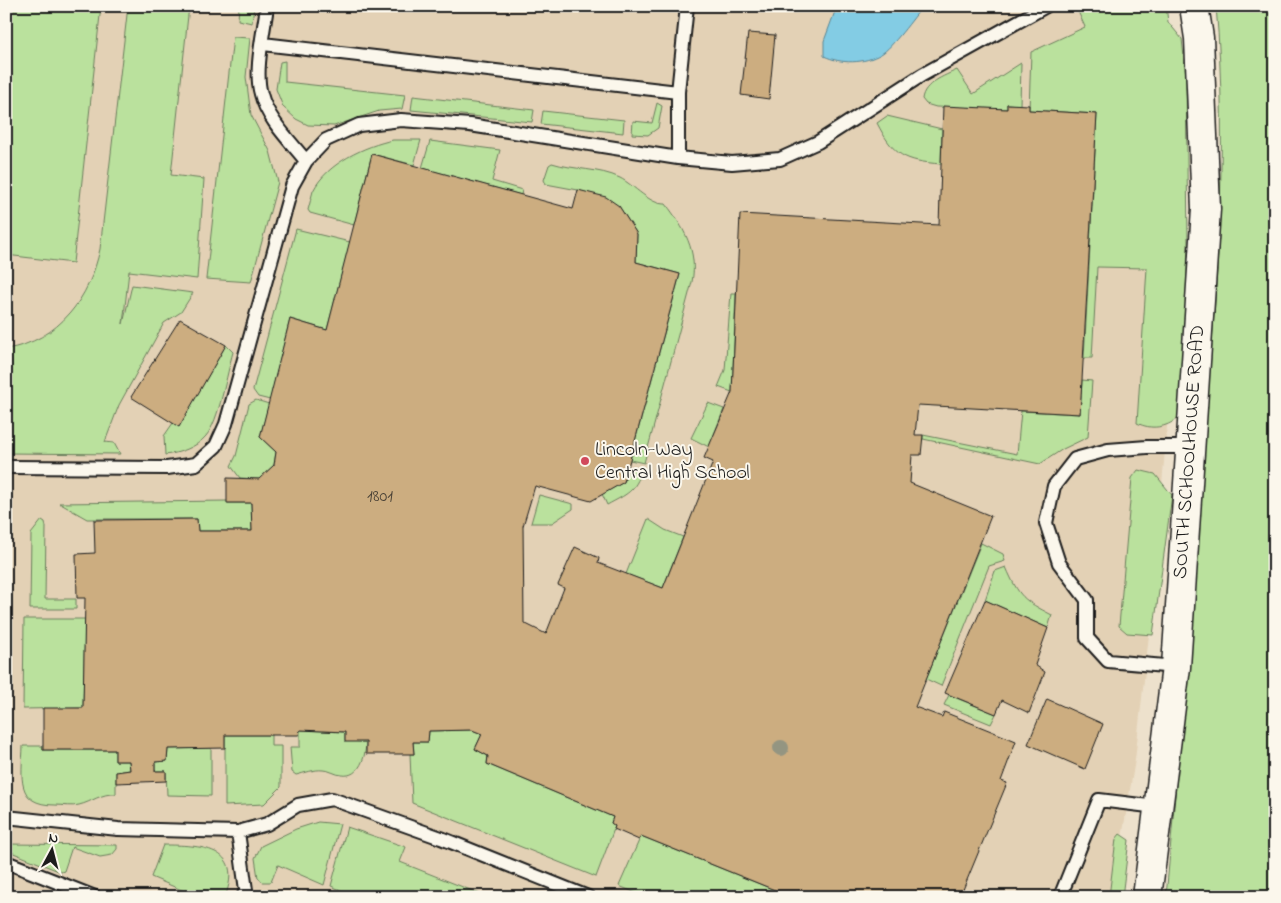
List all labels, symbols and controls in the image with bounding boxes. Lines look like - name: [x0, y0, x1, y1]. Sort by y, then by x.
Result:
- street label: SOUTH SCHOOLHOUSE ROAD: [1167, 324, 1213, 580]
- place label: Lincoln-Way Central High School: [595, 436, 750, 489]
- marker: Lincoln-Way Central High School: [579, 455, 591, 467]
- house number: 1801: [367, 484, 393, 510]
- north arrow: [28, 826, 78, 876]
- text: N: [47, 828, 59, 850]

